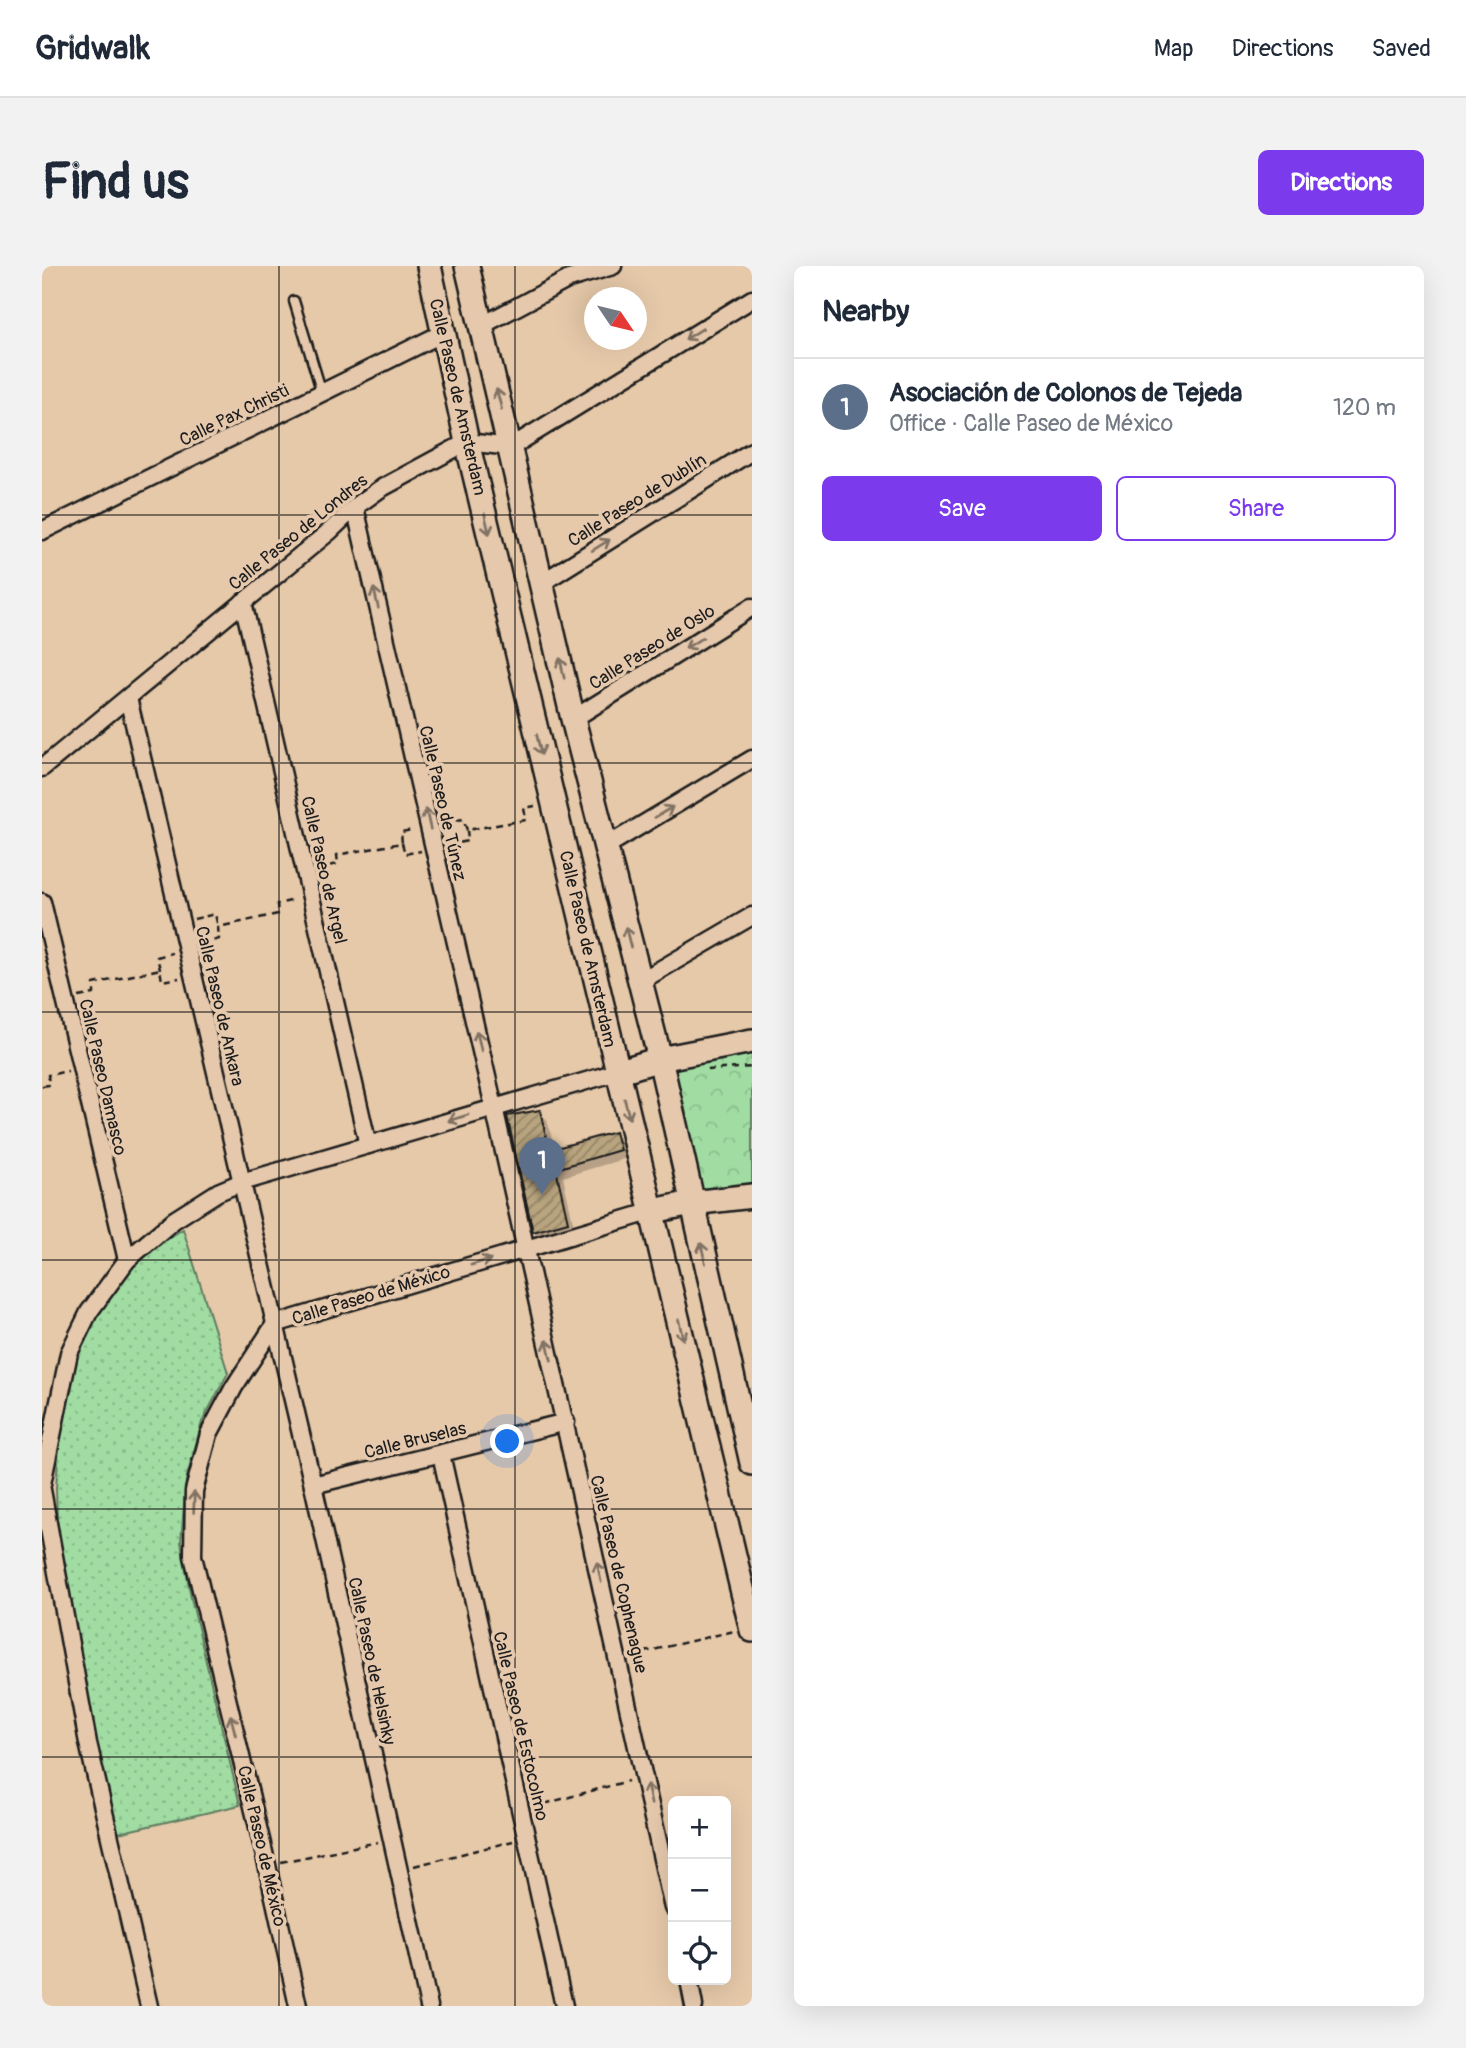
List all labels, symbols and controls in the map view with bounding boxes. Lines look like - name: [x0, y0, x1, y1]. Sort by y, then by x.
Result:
- text: Gridwalk: [35, 28, 150, 69]
- text: Map: [1154, 34, 1194, 63]
- text: Directions: [1232, 34, 1333, 63]
- text: Saved: [1371, 34, 1431, 63]
- button: Directions: [1258, 150, 1424, 215]
- text: Find us: [42, 152, 189, 213]
- north arrow: [584, 287, 647, 350]
- text: Nearby: [822, 293, 909, 330]
- street label: Calle Paseo de Amsterdam: [424, 297, 491, 498]
- one-way arrow: [684, 328, 704, 342]
- text: Asociación de Colonos de Tejeda: [889, 377, 1242, 409]
- street label: Calle Pax Christi: [176, 379, 293, 452]
- one-way arrow: [492, 388, 505, 411]
- text: 1: [841, 393, 850, 422]
- text: 120 m: [1333, 393, 1396, 422]
- text: Office · Calle Paseo de México: [889, 409, 1173, 438]
- street label: Calle Paseo de Dublín: [564, 449, 711, 552]
- street label: Calle Paseo de Londres: [224, 469, 373, 596]
- button: Save: [822, 476, 1102, 541]
- button: Share: [1116, 476, 1396, 541]
- one-way arrow: [481, 512, 494, 535]
- one-way arrow: [590, 538, 610, 552]
- one-way arrow: [369, 587, 383, 610]
- street label: Calle Paseo de Oslo: [585, 599, 720, 695]
- one-way arrow: [685, 636, 704, 651]
- one-way arrow: [554, 657, 568, 680]
- street label: Calle Paseo de Túnez: [413, 723, 472, 883]
- one-way arrow: [533, 733, 547, 756]
- street label: Calle Paseo de Argel: [295, 794, 352, 946]
- one-way arrow: [653, 804, 673, 818]
- one-way arrow: [420, 808, 434, 831]
- street label: Calle Paseo de Amsterdam: [554, 849, 621, 1050]
- street label: Calle Paseo de Ankara: [190, 924, 249, 1088]
- one-way arrow: [621, 926, 634, 949]
- street label: Calle Paseo Damasco: [73, 997, 132, 1158]
- one-way arrow: [472, 1030, 485, 1053]
- one-way arrow: [621, 1097, 634, 1120]
- one-way arrow: [447, 1113, 469, 1126]
- pin: 1: [519, 1137, 565, 1195]
- one-way arrow: [696, 1242, 710, 1265]
- one-way arrow: [470, 1255, 492, 1268]
- street label: Calle Paseo de México: [289, 1260, 453, 1330]
- one-way arrow: [675, 1318, 688, 1341]
- one-way arrow: [541, 1339, 555, 1362]
- street label: Calle Bruselas: [362, 1417, 468, 1464]
- your location: [490, 1424, 524, 1458]
- street label: Calle Paseo de Cophenague: [585, 1473, 653, 1676]
- one-way arrow: [188, 1491, 201, 1514]
- one-way arrow: [592, 1561, 605, 1584]
- street label: Calle Paseo de Helsinky: [342, 1575, 401, 1747]
- street label: Calle Paseo de Estocolmo: [488, 1629, 554, 1823]
- one-way arrow: [226, 1714, 239, 1736]
- street label: Calle Paseo de México: [232, 1764, 291, 1929]
- one-way arrow: [641, 1783, 655, 1806]
- map controls: [668, 1796, 731, 1985]
- button: +: [668, 1796, 731, 1859]
- button: −: [668, 1859, 731, 1922]
- button: locate: [668, 1922, 731, 1985]

